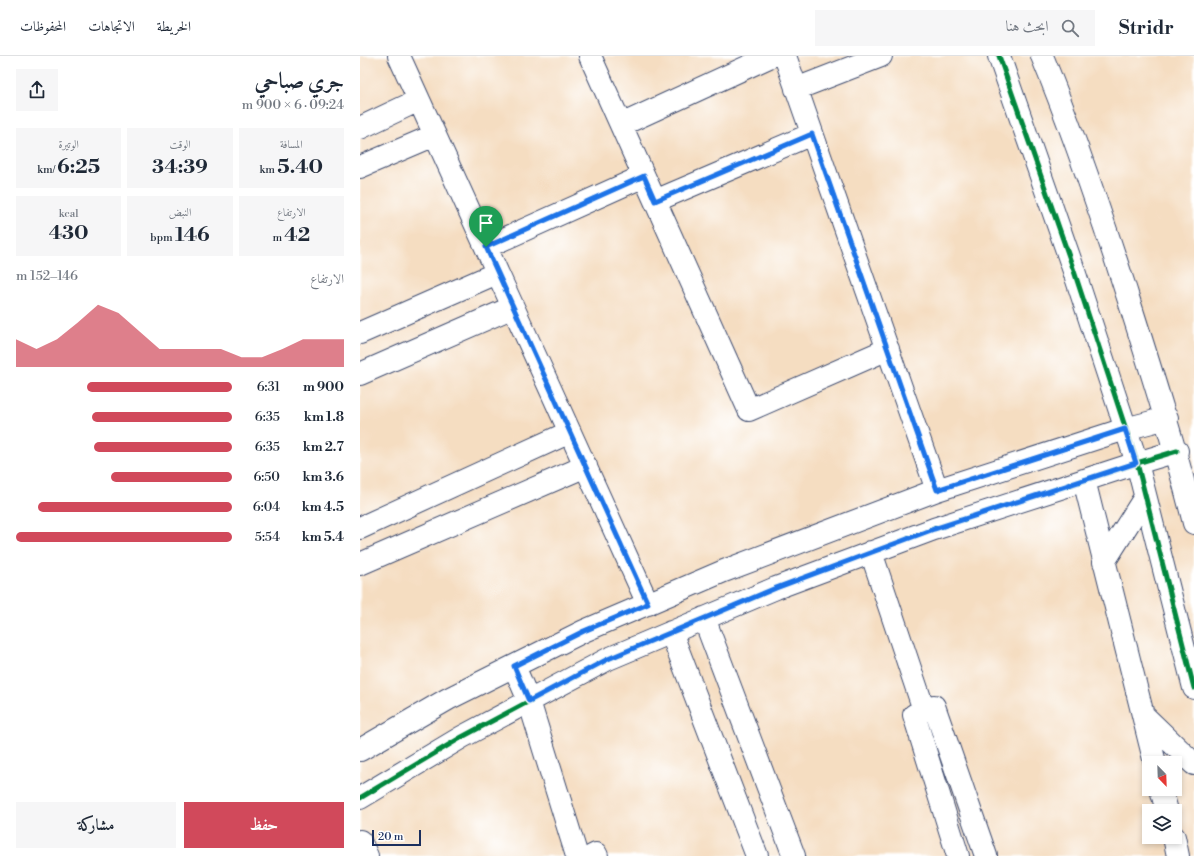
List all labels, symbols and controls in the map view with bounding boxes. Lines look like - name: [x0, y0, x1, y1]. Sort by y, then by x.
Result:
- search box: [815, 10, 1095, 46]
- text: Stridr: [1119, 16, 1174, 40]
- text: ابحث هنا: [1006, 17, 1049, 36]
- icon: search: [1059, 17, 1081, 39]
- text: المحفوظات: [20, 18, 66, 36]
- text: الاتجاهات: [88, 18, 135, 36]
- text: الخريطة: [157, 18, 191, 36]
- text: جري صباحي: [255, 68, 344, 95]
- button: share: [16, 69, 58, 111]
- text: 09:24 · 6 × 900 m: [242, 97, 344, 113]
- text: الوتيرة: [59, 138, 79, 152]
- text: الوقت: [169, 138, 191, 152]
- text: المسافة: [280, 138, 303, 152]
- text: 6:25: [57, 155, 100, 180]
- text: 34:39: [152, 155, 208, 180]
- text: 5.40: [277, 155, 323, 180]
- text: /km: [37, 163, 57, 177]
- text: km: [260, 163, 277, 177]
- text: النبض: [169, 206, 191, 220]
- text: الارتفاع: [277, 206, 306, 220]
- pin: [469, 206, 503, 247]
- text: kcal: [59, 207, 79, 221]
- icon: arrive: [475, 212, 497, 234]
- text: 430: [49, 221, 89, 246]
- text: 146: [175, 223, 210, 248]
- text: 42: [284, 223, 310, 248]
- text: bpm: [150, 231, 175, 245]
- text: m: [272, 231, 284, 245]
- text: 146–152 m: [16, 268, 78, 284]
- text: الارتفاع: [310, 271, 344, 287]
- text: 6:31: [257, 379, 280, 395]
- text: 900 m: [303, 379, 344, 395]
- text: 6:35: [255, 409, 280, 425]
- text: 1.8 km: [304, 409, 344, 425]
- text: 6:35: [255, 439, 280, 455]
- text: 2.7 km: [303, 439, 344, 455]
- text: 6:50: [253, 469, 280, 485]
- text: 3.6 km: [302, 469, 344, 485]
- text: 6:04: [253, 499, 280, 515]
- text: 4.5 km: [302, 499, 344, 515]
- text: 5:54: [255, 529, 280, 545]
- text: 5.4 km: [302, 529, 344, 545]
- north arrow: [1142, 756, 1182, 796]
- map controls: [1142, 756, 1182, 844]
- button: مشاركة: [16, 802, 176, 848]
- button: حفظ: [184, 802, 344, 848]
- button: layers: [1142, 804, 1182, 844]
- scale bar: [372, 828, 421, 847]
- text: 20 m: [378, 830, 403, 844]

